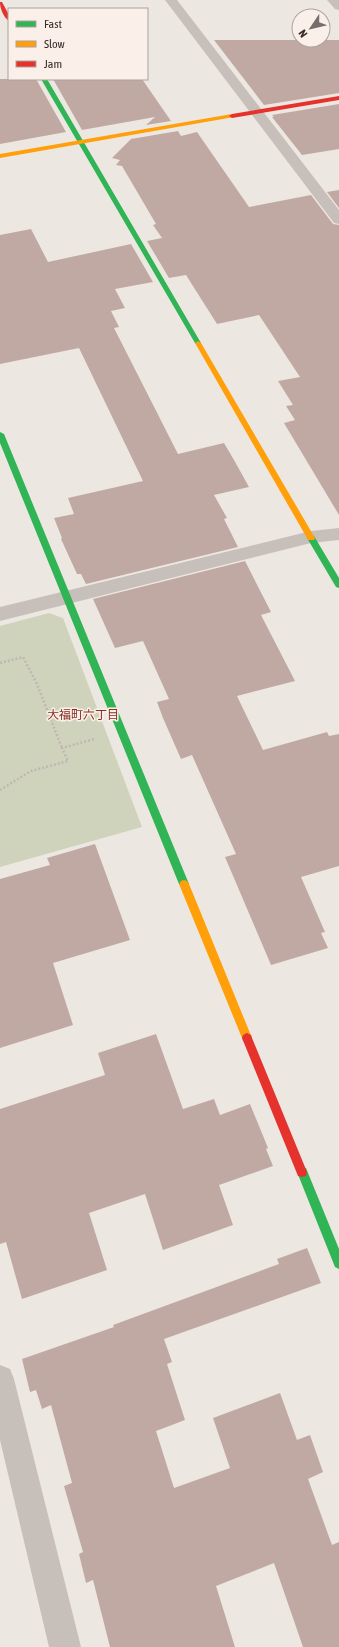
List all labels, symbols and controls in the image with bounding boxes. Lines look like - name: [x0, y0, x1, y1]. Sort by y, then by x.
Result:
- legend: [8, 8, 148, 80]
- north arrow: [291, 8, 331, 48]
- text: Fast: [44, 17, 62, 31]
- text: N: [296, 28, 310, 40]
- text: Slow: [44, 37, 65, 51]
- text: Jam: [44, 57, 62, 71]
- district label: 大福町六丁目: [47, 708, 119, 722]

